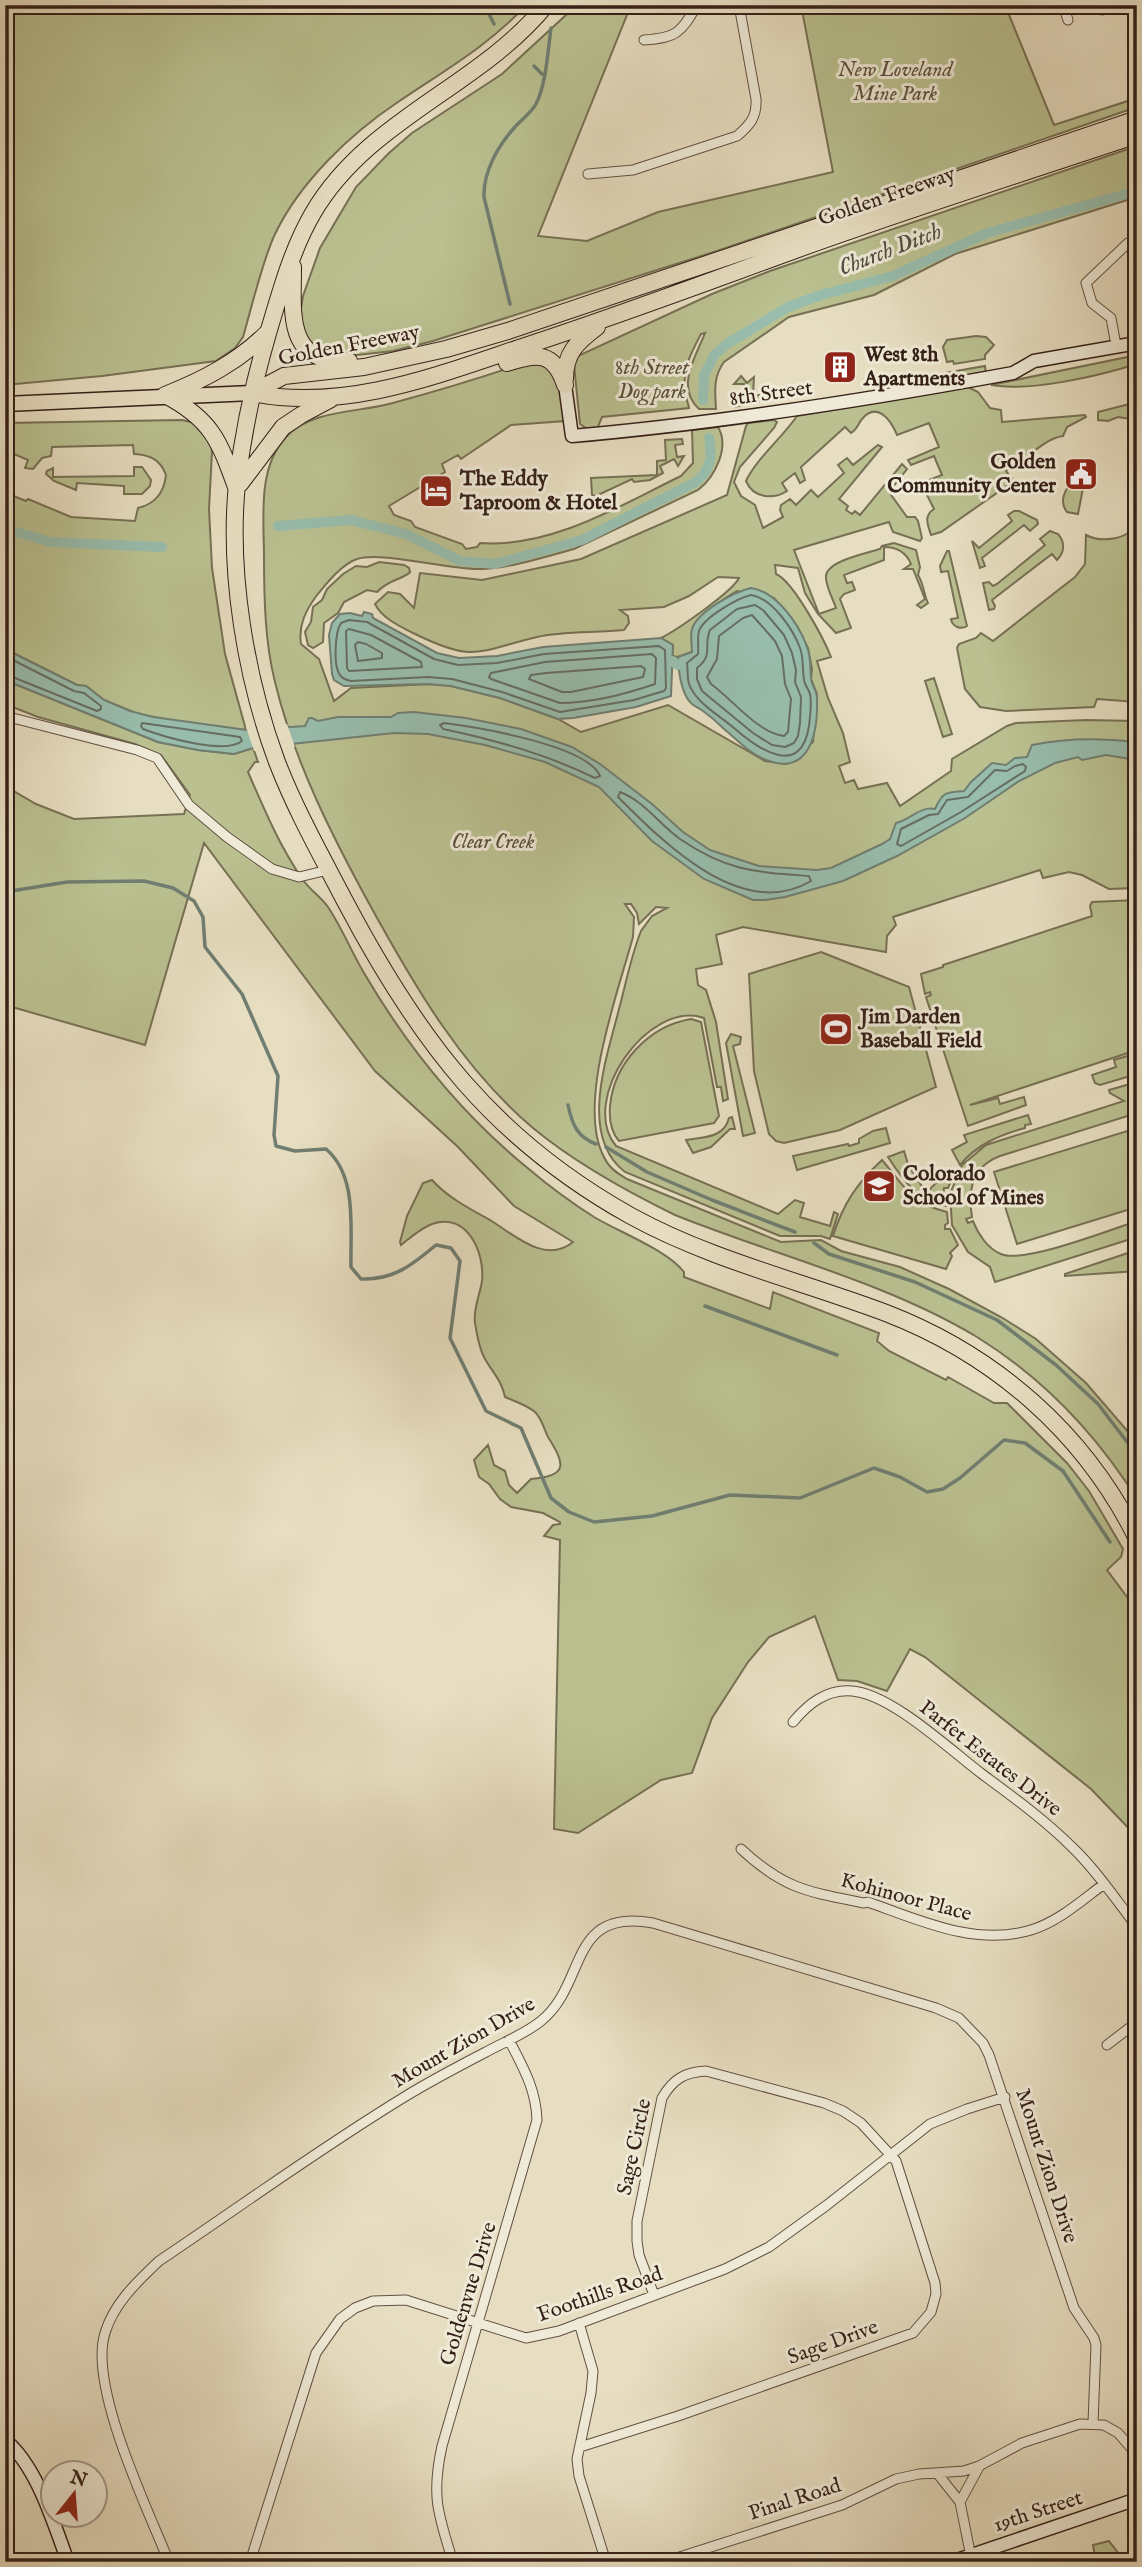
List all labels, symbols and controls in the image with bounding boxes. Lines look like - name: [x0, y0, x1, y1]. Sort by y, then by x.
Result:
- park label: New Loveland Mine Park: [838, 57, 954, 108]
- street label: Golden Freeway: [815, 161, 960, 233]
- water label: Church Ditch: [834, 217, 946, 283]
- street label: Golden Freeway: [276, 319, 423, 373]
- place label: West 8th Apartments: [863, 342, 965, 393]
- building icon: West 8th Apartments: [821, 348, 859, 386]
- park label: 8th Street Dog park: [615, 355, 690, 406]
- street label: 8th Street: [728, 375, 814, 413]
- place label: Golden Community Center: [887, 449, 1056, 500]
- public building icon: Golden Community Center: [1062, 455, 1100, 493]
- place label: The Eddy Taproom & Hotel: [459, 466, 618, 517]
- hotel icon: The Eddy Taproom & Hotel: [417, 472, 455, 510]
- park label: Clear Creek: [452, 829, 535, 856]
- place label: Jim Darden Baseball Field: [857, 1004, 983, 1055]
- sports icon: Jim Darden Baseball Field: [817, 1010, 855, 1048]
- place label: Colorado School of Mines: [903, 1161, 1044, 1212]
- school or university icon: Colorado School of Mines: [860, 1167, 898, 1205]
- street label: Parfet Estates Drive: [913, 1695, 1067, 1823]
- street label: Kohinoor Place: [837, 1868, 975, 1929]
- street label: Mount Zion Drive: [388, 1991, 541, 2095]
- street label: Mount Zion Drive: [1008, 2085, 1084, 2247]
- street label: Sage Circle: [612, 2096, 658, 2198]
- street label: Goldenvue Drive: [434, 2219, 504, 2369]
- street label: Foothills Road: [534, 2261, 667, 2329]
- street label: Sage Drive: [784, 2314, 882, 2372]
- north arrow: [38, 2458, 108, 2528]
- text: N: [66, 2465, 90, 2494]
- street label: Pinal Road: [745, 2472, 845, 2528]
- street label: 19th Street: [990, 2485, 1086, 2539]

